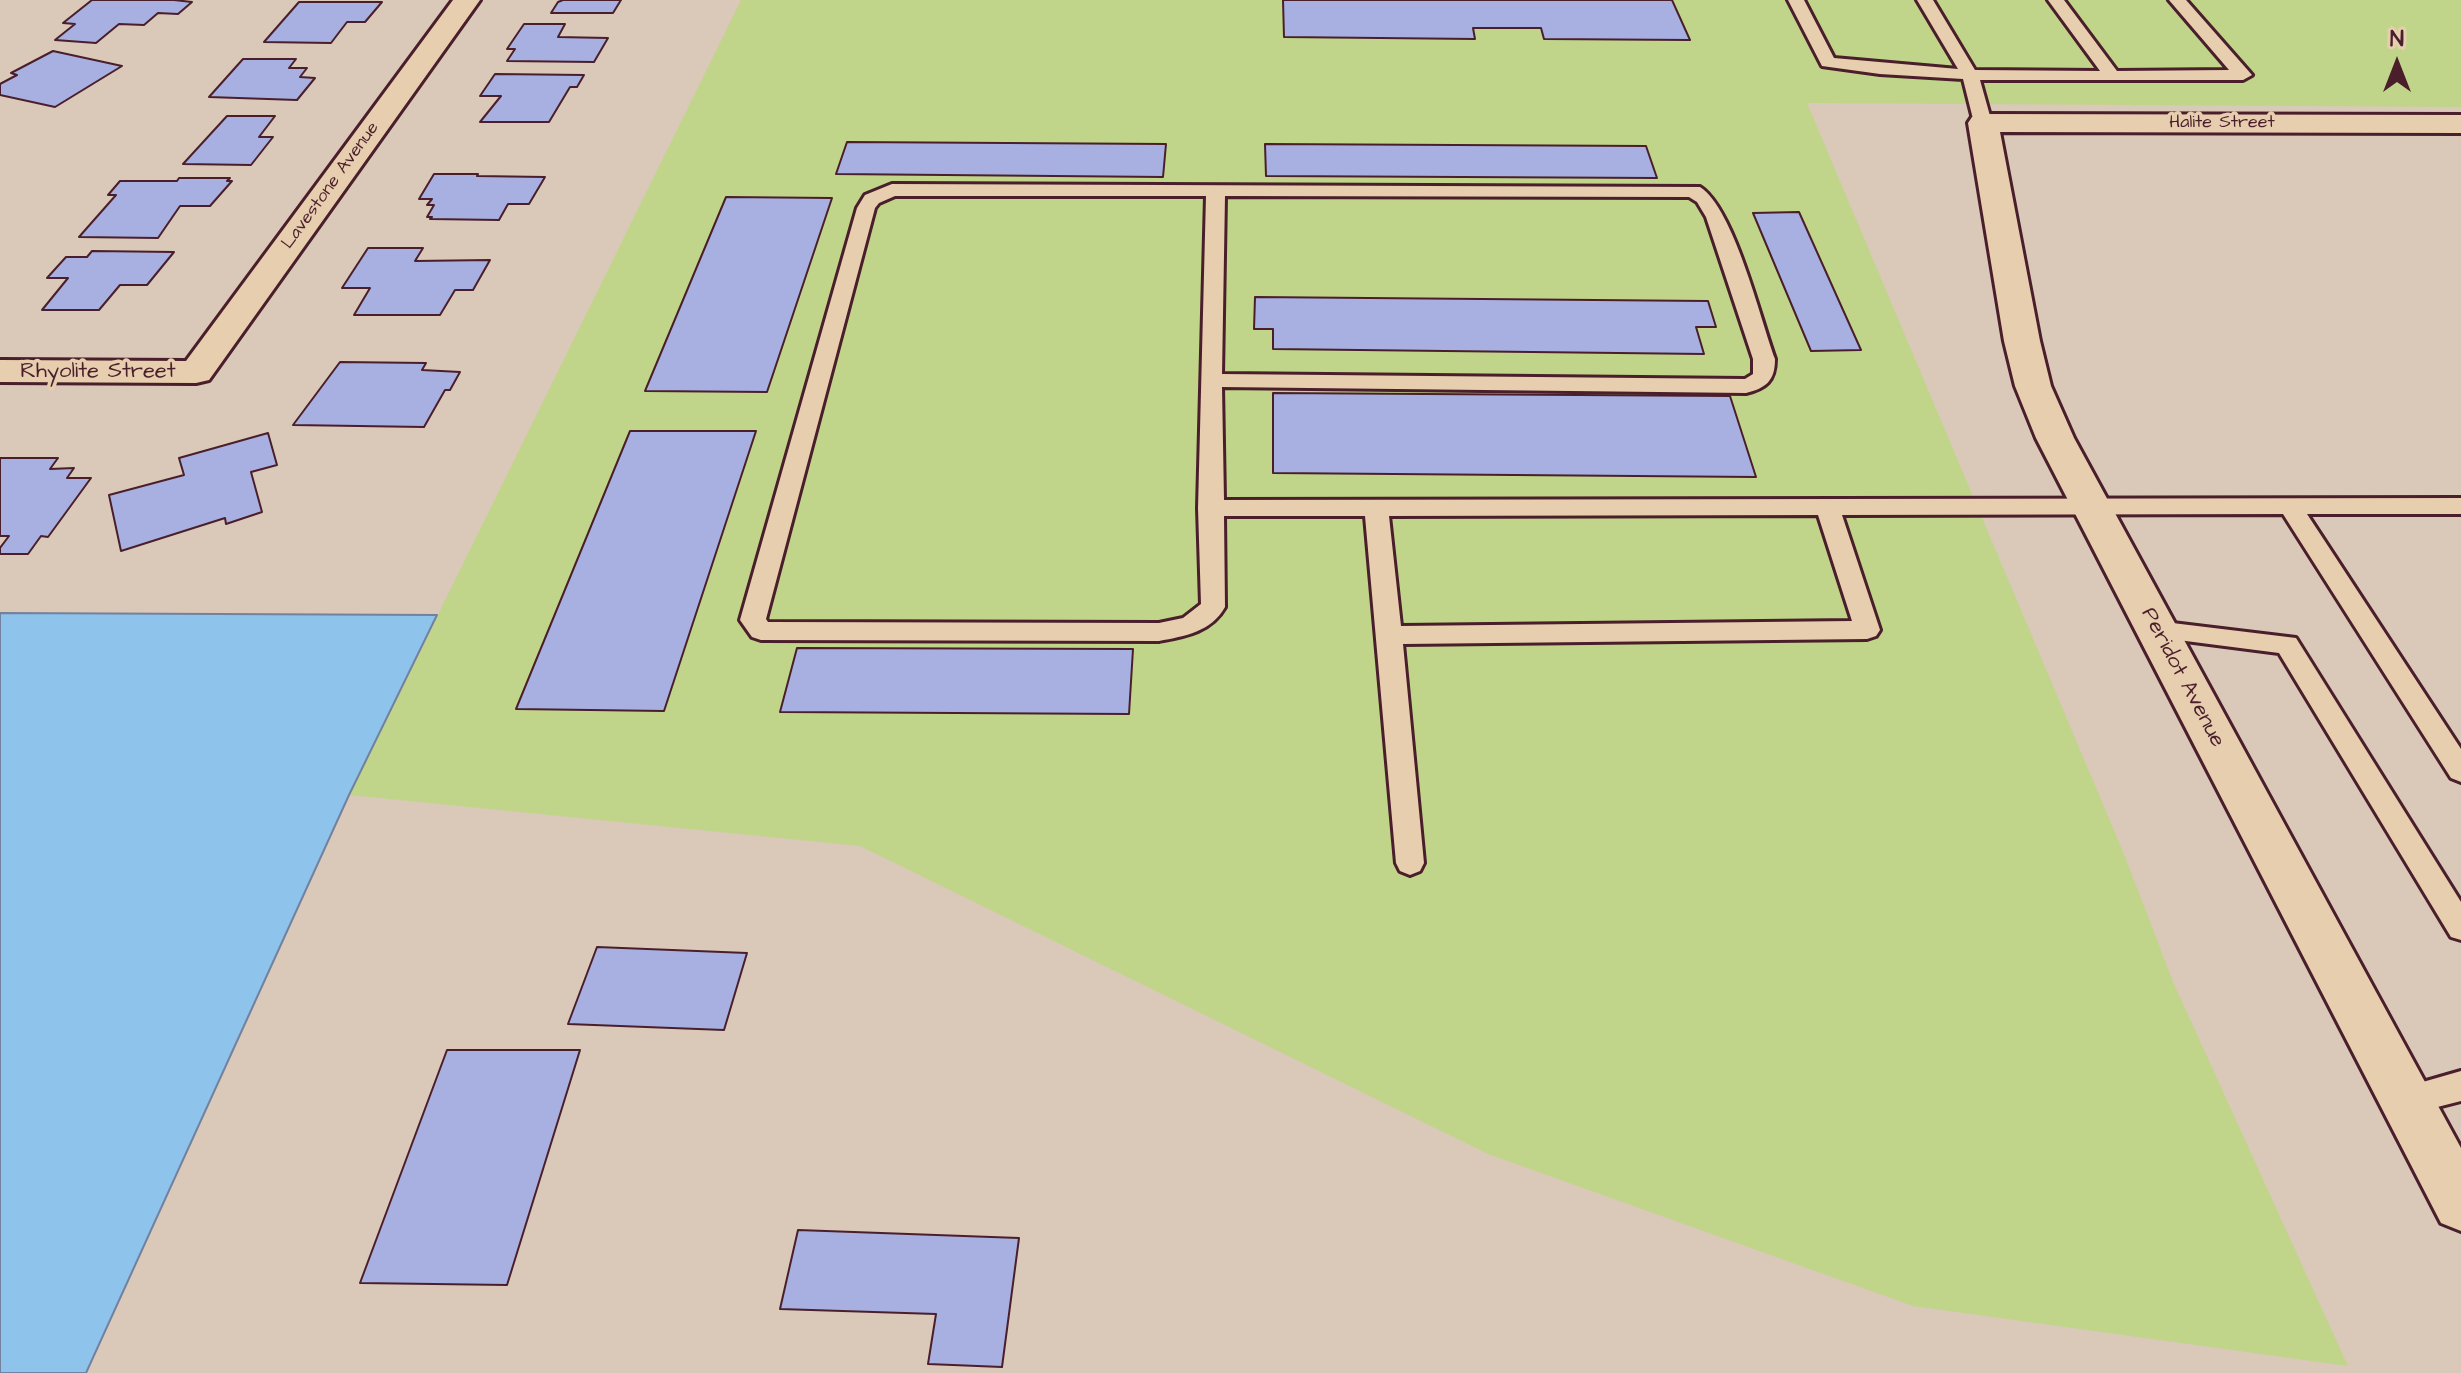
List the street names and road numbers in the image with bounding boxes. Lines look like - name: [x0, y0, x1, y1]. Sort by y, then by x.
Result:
- street label: Halite Street: [2169, 112, 2275, 134]
- street label: Lavestone Avenue: [278, 118, 384, 254]
- street label: Rhyolite Street: [20, 359, 176, 385]
- street label: Peridot Avenue: [2134, 604, 2230, 752]

